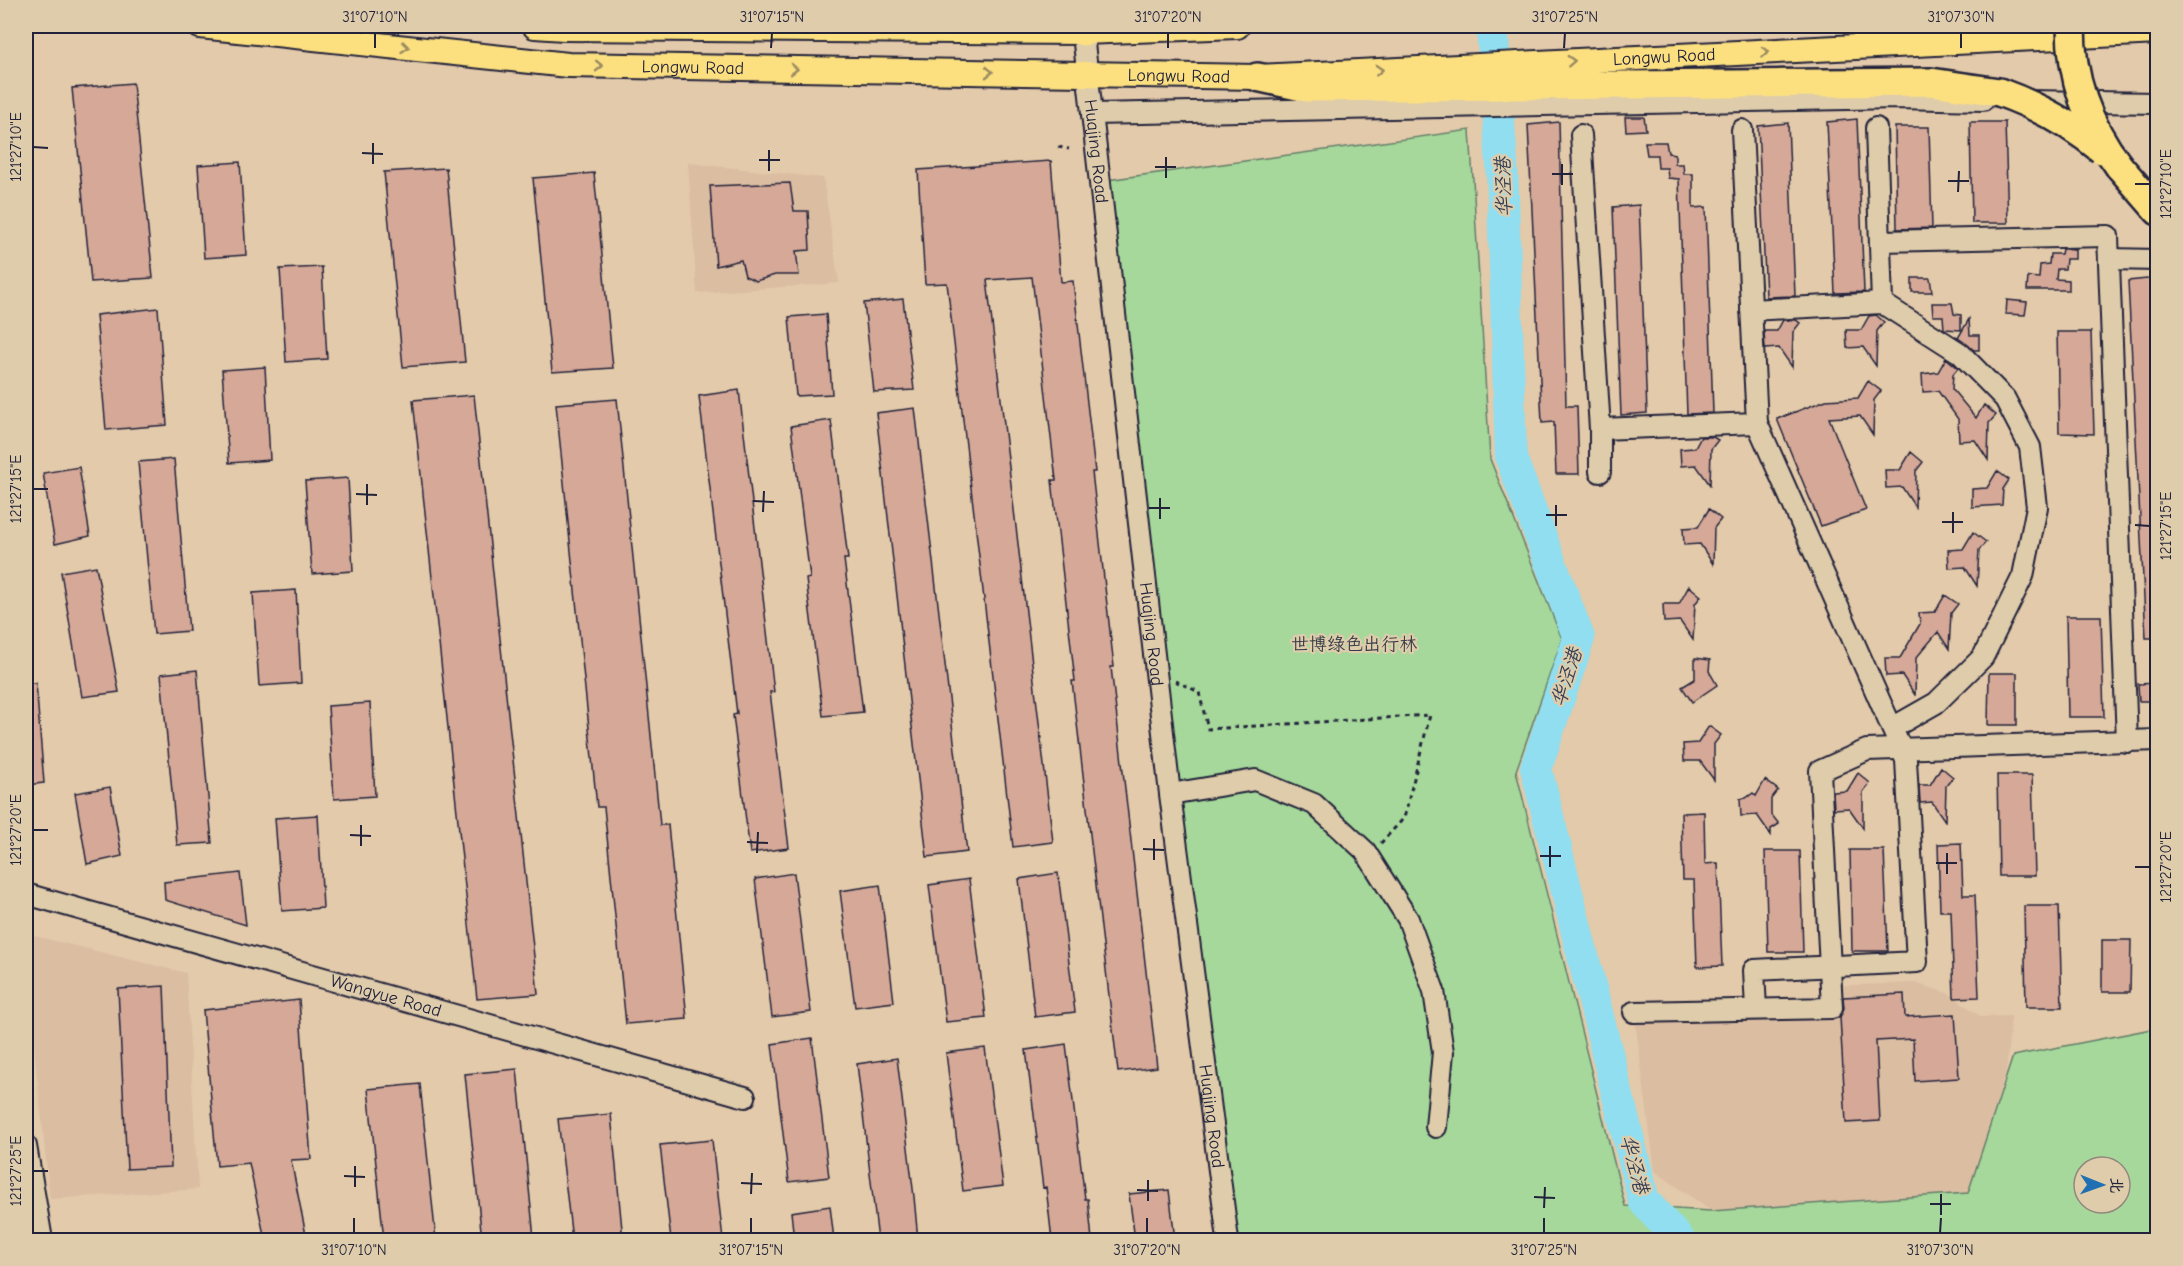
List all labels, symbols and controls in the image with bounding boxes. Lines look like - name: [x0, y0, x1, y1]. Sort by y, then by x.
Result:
- text: 31°07'10"N: [342, 8, 408, 26]
- text: 31°07'15"N: [740, 8, 804, 26]
- text: 31°07'20"N: [1134, 8, 1202, 26]
- text: 31°07'25"N: [1532, 8, 1598, 26]
- text: 31°07'30"N: [1927, 8, 1995, 26]
- one-way arrow: [400, 41, 409, 53]
- street label: Longwu Road: [1613, 44, 1716, 70]
- one-way arrow: [1761, 46, 1770, 59]
- one-way arrow: [1566, 55, 1575, 68]
- street label: Longwu Road: [641, 56, 744, 79]
- one-way arrow: [594, 59, 603, 72]
- one-way arrow: [789, 63, 798, 75]
- one-way arrow: [1374, 64, 1383, 77]
- street label: Longwu Road: [1127, 65, 1230, 88]
- one-way arrow: [984, 66, 993, 78]
- street label: Huajing Road: [1079, 98, 1112, 204]
- text: 121°27'10"E: [7, 112, 25, 182]
- text: 121°27'10"E: [2157, 149, 2175, 219]
- water label: 华泾港: [1491, 155, 1516, 217]
- text: 121°27'15"E: [7, 455, 25, 523]
- text: 121°27'15"E: [2157, 492, 2175, 560]
- street label: Huajing Road: [1135, 581, 1168, 687]
- park label: 世博绿色出行林: [1291, 634, 1417, 655]
- water label: 华泾港: [1546, 643, 1587, 709]
- text: 121°27'20"E: [7, 794, 25, 866]
- text: 121°27'20"E: [2157, 831, 2175, 903]
- street label: Wangyue Road: [328, 970, 444, 1022]
- street label: Huajing Road: [1194, 1063, 1229, 1169]
- water label: 华泾港: [1616, 1132, 1654, 1198]
- text: 121°27'25"E: [7, 1136, 25, 1206]
- north arrow: [2072, 1155, 2132, 1215]
- text: 北: [2107, 1177, 2125, 1193]
- text: 31°07'10"N: [321, 1241, 387, 1259]
- text: 31°07'15"N: [719, 1241, 783, 1259]
- text: 31°07'20"N: [1113, 1241, 1181, 1259]
- text: 31°07'25"N: [1511, 1241, 1577, 1259]
- text: 31°07'30"N: [1906, 1241, 1974, 1259]

